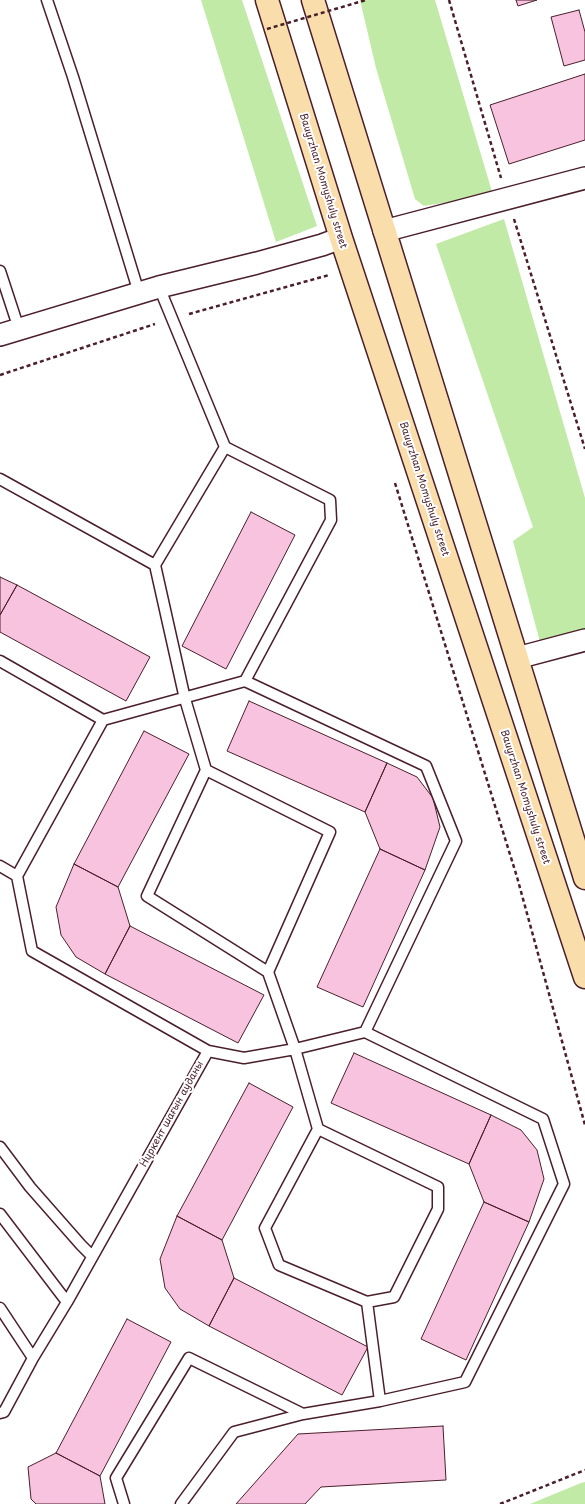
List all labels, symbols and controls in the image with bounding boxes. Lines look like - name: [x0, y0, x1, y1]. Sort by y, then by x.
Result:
- street label: Bauyrzhan Momyshuly street: [297, 112, 349, 250]
- street label: Bauyrzhan Momyshuly street: [397, 420, 451, 558]
- street label: Bauyrzhan Momyshuly street: [498, 728, 552, 866]
- street label: Нүркент шағын ауданы: [138, 1059, 206, 1169]

